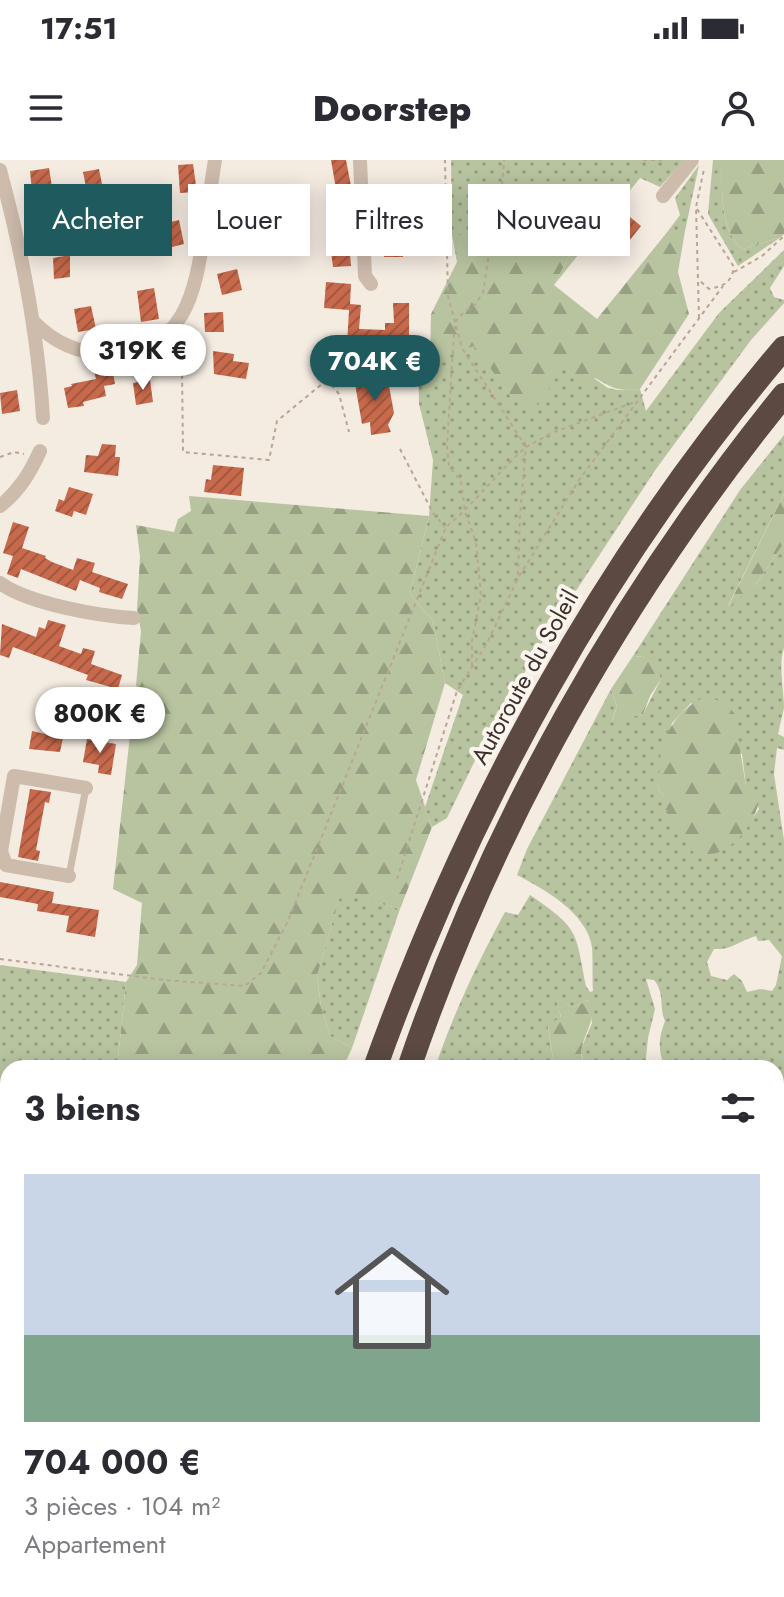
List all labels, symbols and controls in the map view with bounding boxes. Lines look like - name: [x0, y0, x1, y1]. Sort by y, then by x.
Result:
- text: 17:51: [40, 7, 118, 50]
- text: Doorstep: [312, 82, 472, 134]
- icon: menu: [24, 86, 68, 130]
- icon: person: [716, 86, 760, 130]
- chip: Acheter: [24, 184, 172, 256]
- chip: Louer: [188, 184, 310, 256]
- chip: Filtres: [326, 184, 452, 256]
- chip: Nouveau: [468, 184, 630, 256]
- pin: 319K €: [78, 324, 208, 392]
- text: 319K €: [98, 331, 188, 369]
- pin: 704K €: [310, 335, 440, 403]
- text: 704K €: [328, 342, 422, 380]
- street label: Autoroute du Soleil: [462, 583, 587, 771]
- pin: 800K €: [35, 687, 165, 755]
- text: 800K €: [53, 694, 147, 732]
- text: 3 biens: [24, 1084, 140, 1133]
- icon: filters: [716, 1086, 760, 1130]
- icon: home: [320, 1226, 464, 1370]
- text: 704 000 €: [24, 1438, 201, 1487]
- text: 3 pièces · 104 m²: [24, 1487, 220, 1525]
- text: Appartement: [24, 1525, 165, 1563]

